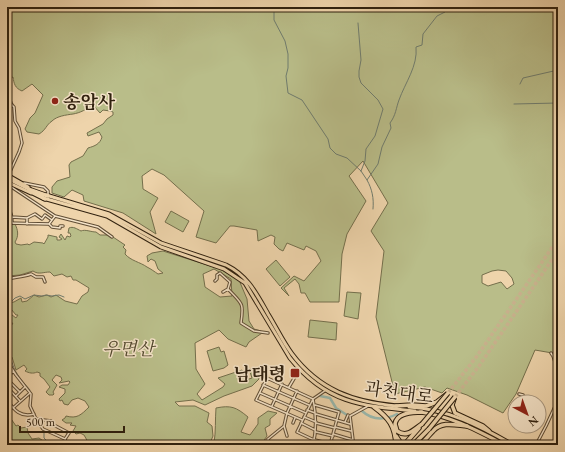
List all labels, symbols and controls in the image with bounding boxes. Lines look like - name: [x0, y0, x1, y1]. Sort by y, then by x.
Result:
- place label: 송암사: [63, 90, 116, 113]
- marker: 송암사: [50, 96, 60, 106]
- park label: 우면산: [102, 337, 157, 360]
- place label: 남태령: [234, 362, 286, 385]
- marker: 남태령: [289, 367, 301, 379]
- street label: 과천대로: [363, 376, 435, 408]
- north arrow: [507, 394, 547, 434]
- scale bar: [20, 408, 124, 434]
- text: N: [526, 413, 542, 430]
- text: 500 m: [26, 414, 56, 430]

